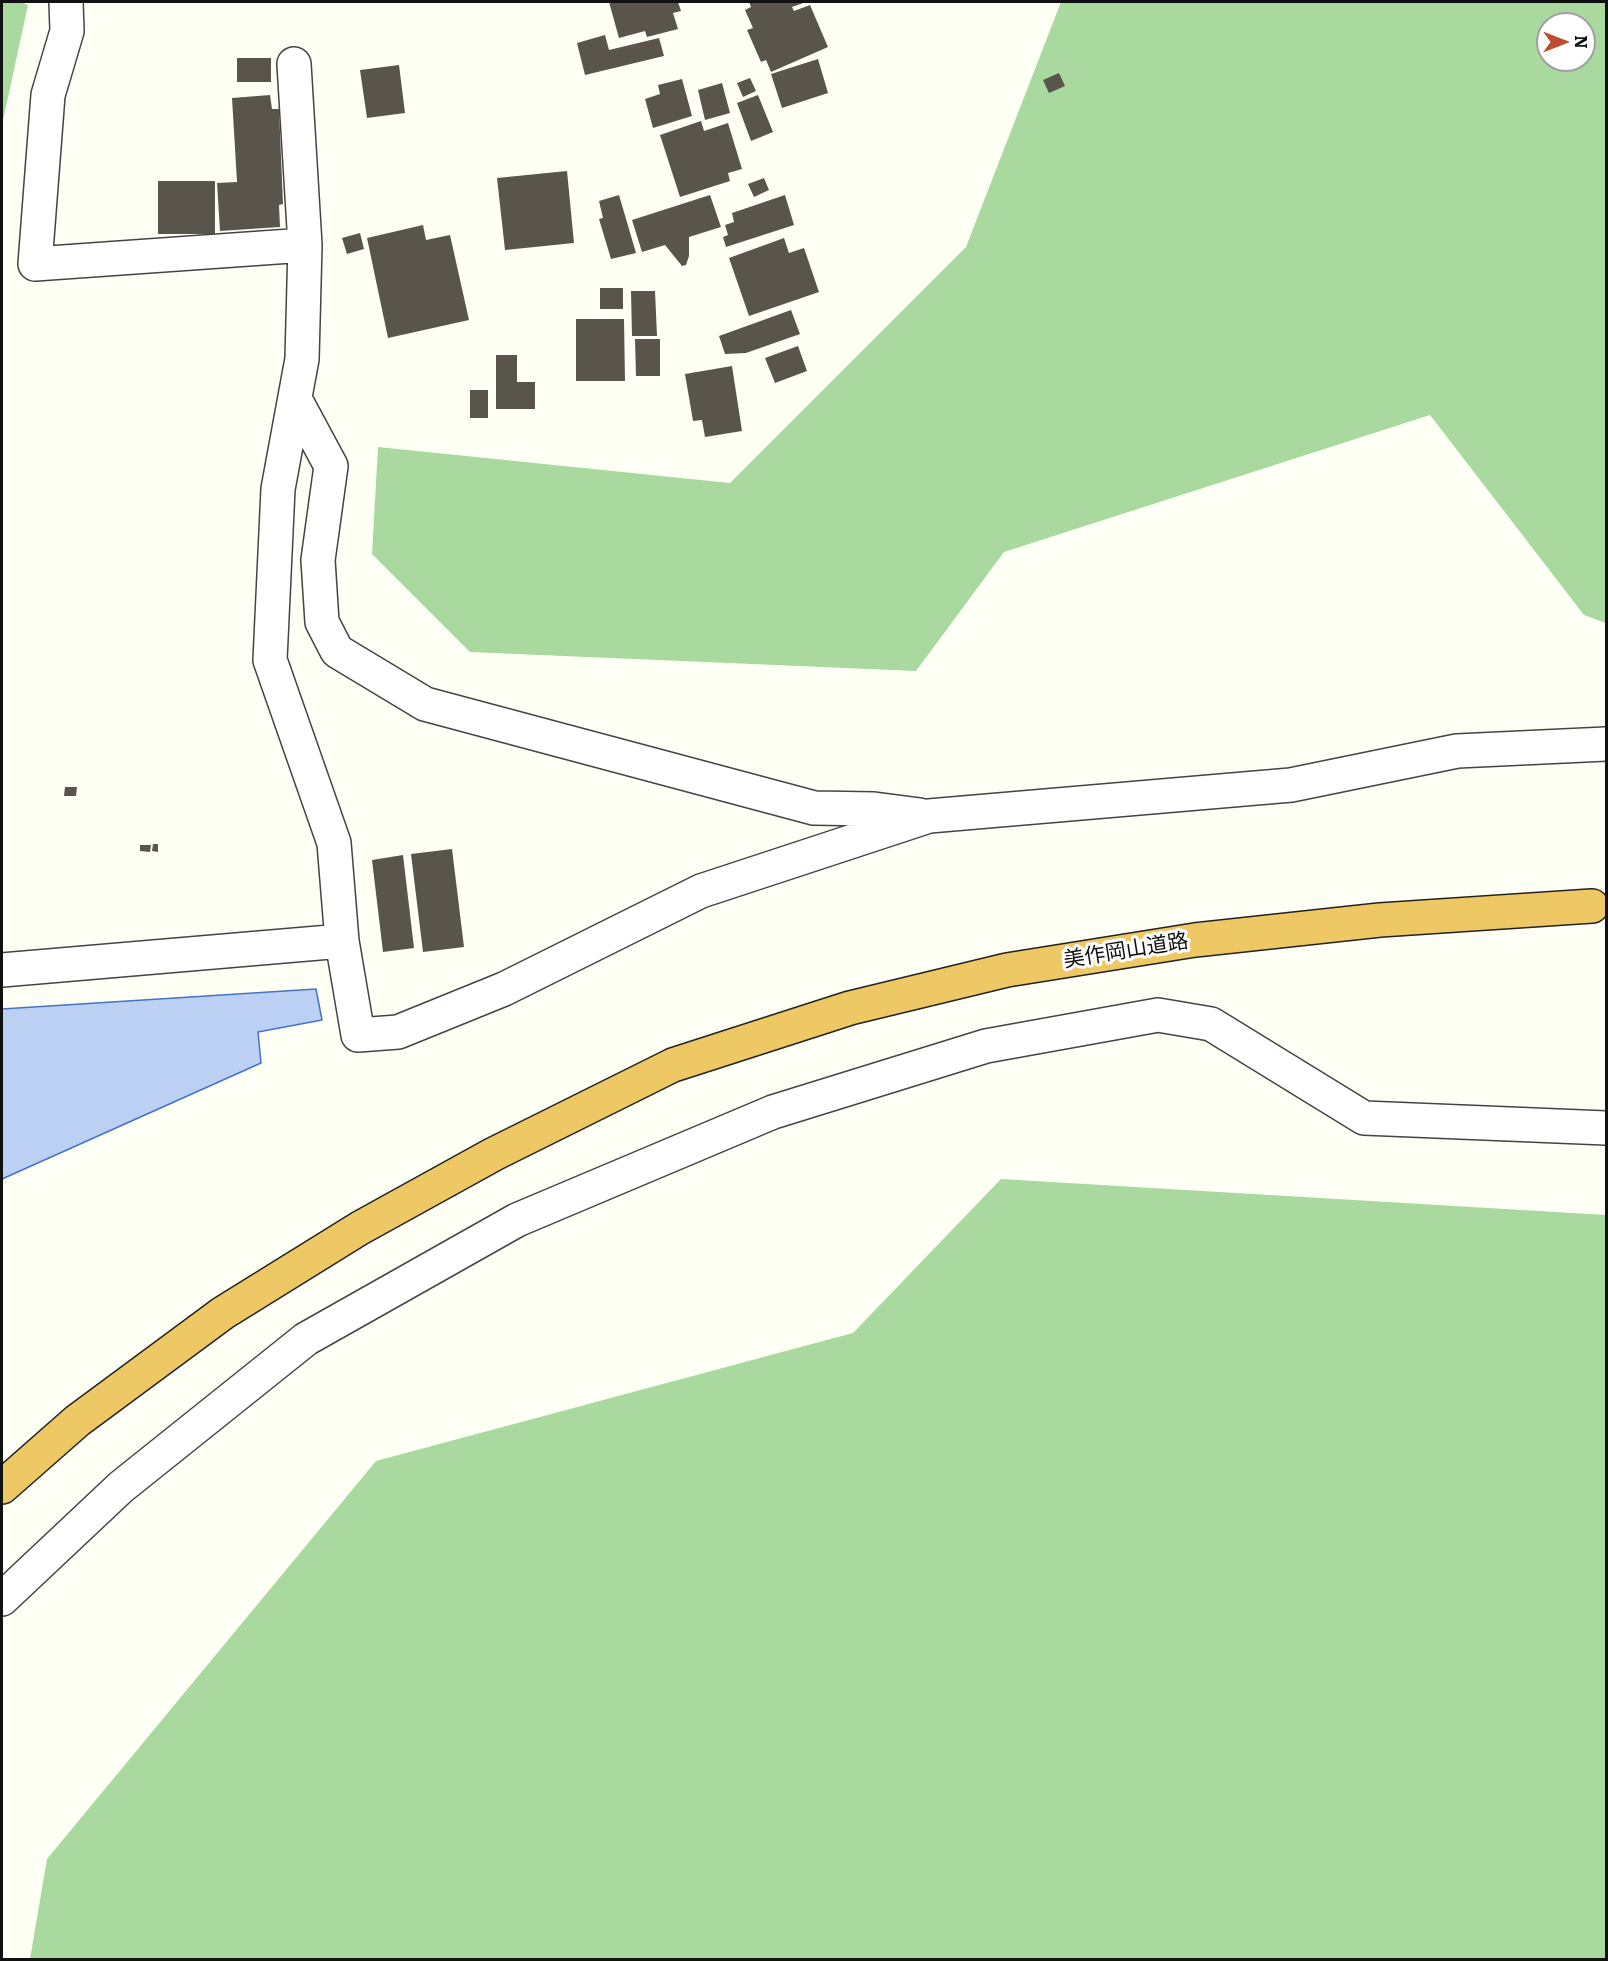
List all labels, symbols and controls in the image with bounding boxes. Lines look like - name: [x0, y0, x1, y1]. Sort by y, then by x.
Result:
- north arrow: [1536, 12, 1596, 72]
- text: N: [1570, 35, 1594, 49]
- street label: 美作岡山道路: [1062, 929, 1190, 973]

